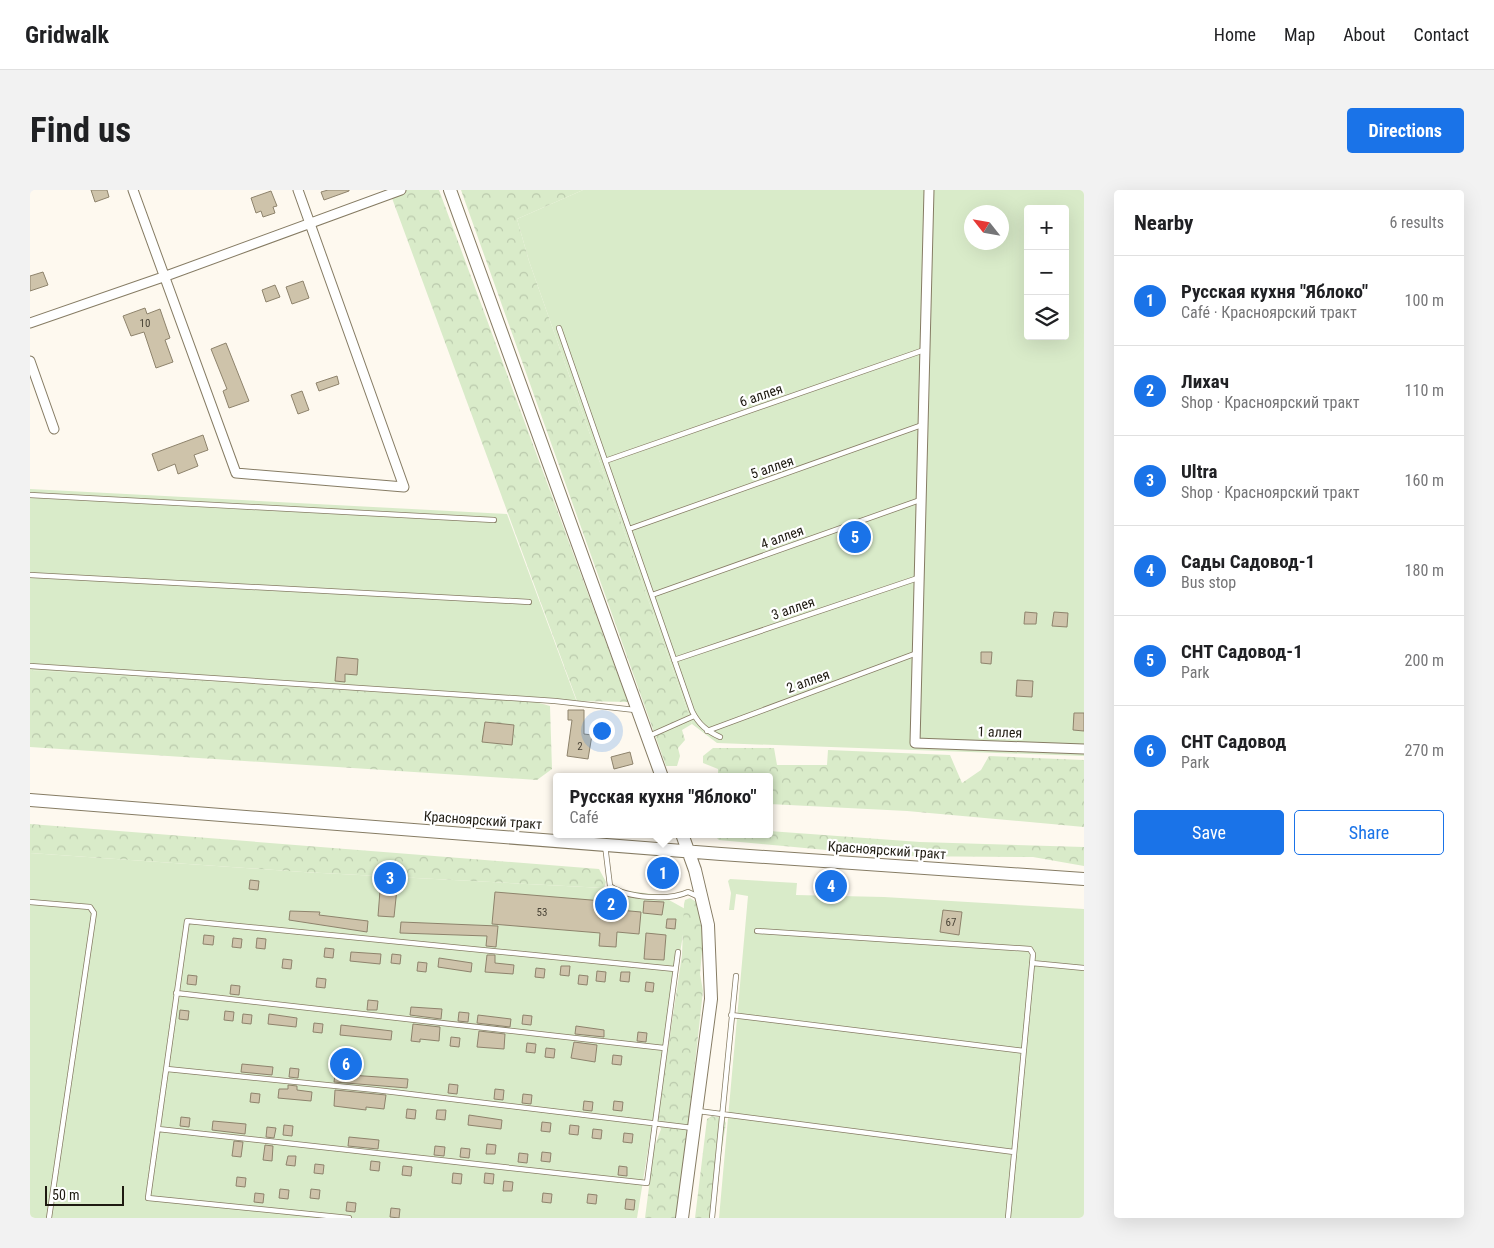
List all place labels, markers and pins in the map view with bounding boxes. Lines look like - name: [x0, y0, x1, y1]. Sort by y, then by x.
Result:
- pin: 5: [839, 518, 871, 556]
- pin: 1: [647, 854, 679, 892]
- pin: 3: [374, 859, 406, 897]
- pin: 4: [815, 867, 847, 905]
- pin: 2: [595, 885, 627, 923]
- pin: 6: [330, 1045, 362, 1083]

